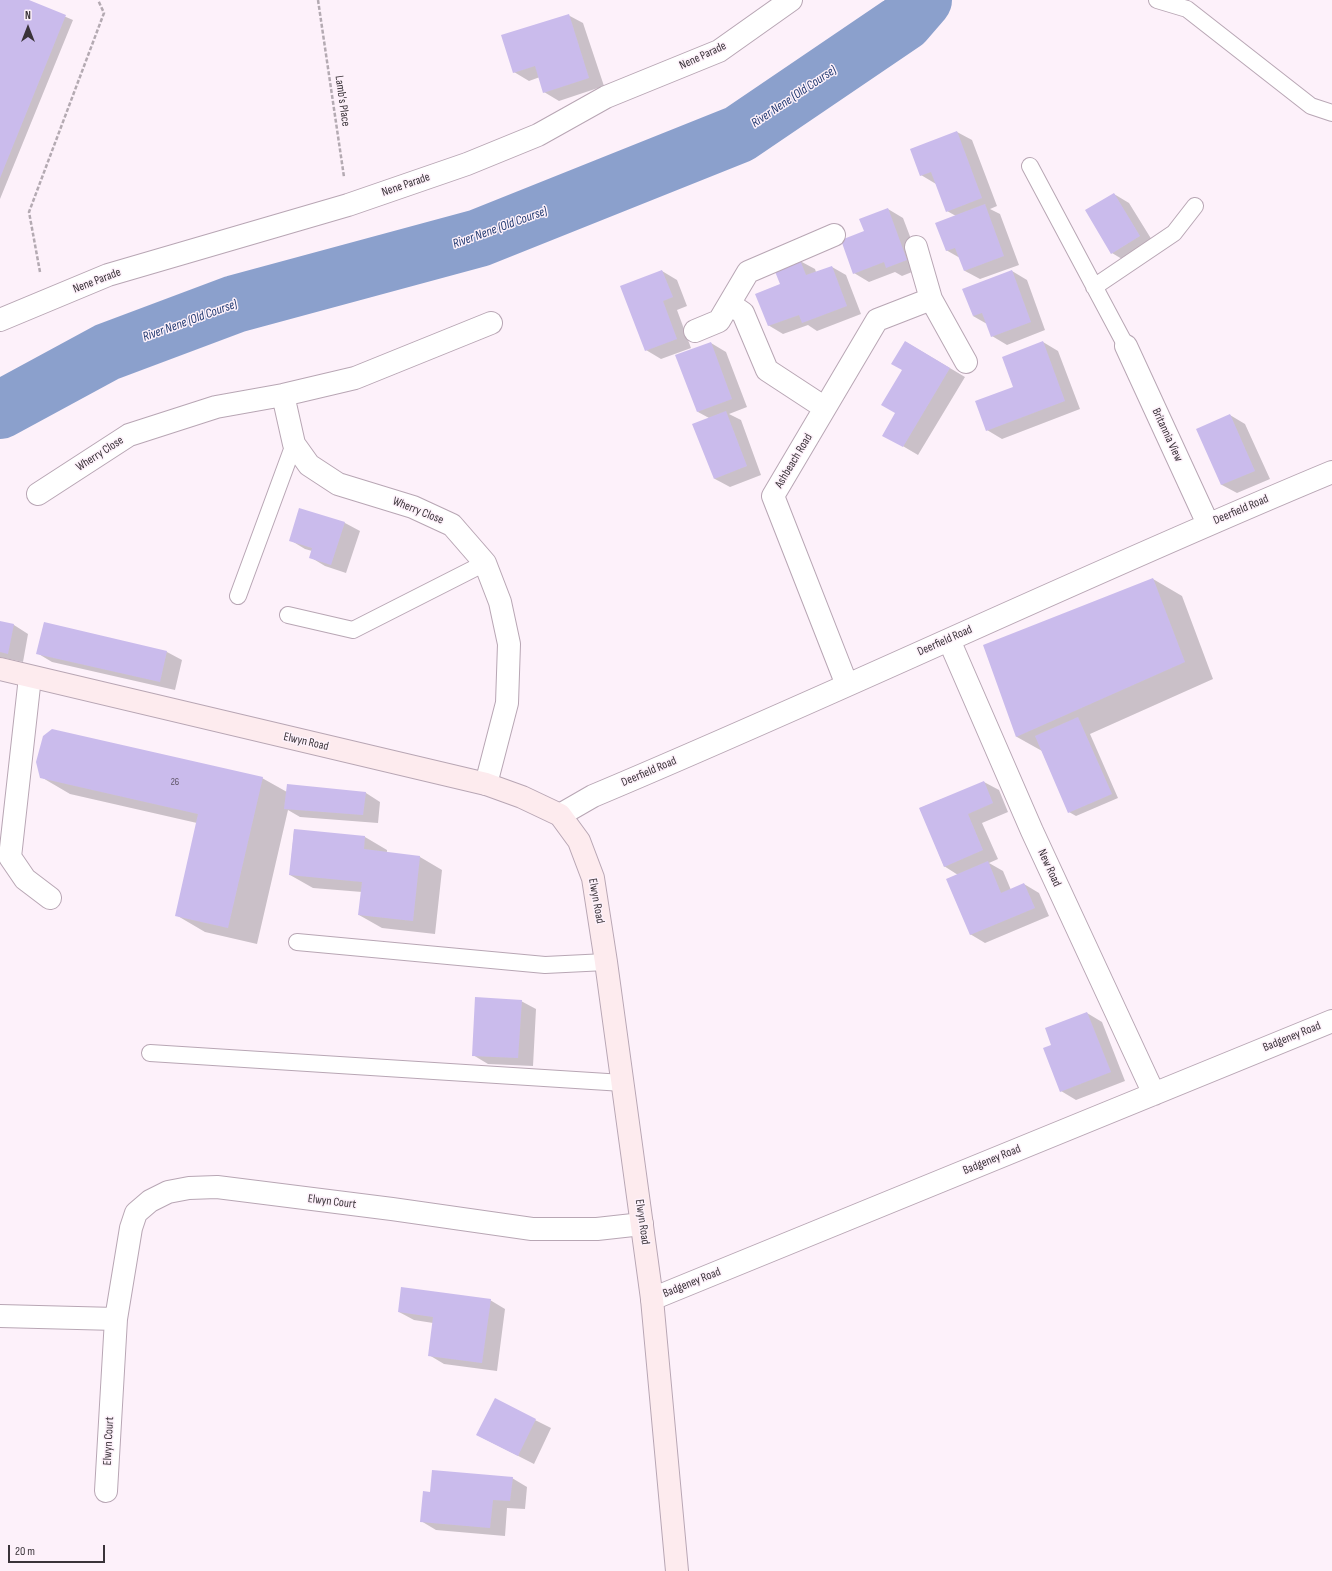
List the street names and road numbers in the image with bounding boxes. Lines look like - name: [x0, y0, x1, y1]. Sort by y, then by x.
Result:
- street label: Nene Parade: [677, 39, 729, 73]
- street label: Lamb's Place: [331, 75, 353, 127]
- street label: Nene Parade: [380, 170, 432, 200]
- street label: Nene Parade: [71, 265, 123, 297]
- street label: Britannia View: [1148, 406, 1186, 464]
- street label: Ashbeach Road: [772, 431, 816, 491]
- street label: Wherry Close: [74, 433, 126, 475]
- street label: Deerfield Road: [1211, 492, 1271, 528]
- street label: Wherry Close: [391, 494, 445, 528]
- street label: Deerfield Road: [915, 623, 975, 659]
- street label: Elwyn Road: [282, 730, 330, 754]
- street label: Deerfield Road: [619, 754, 679, 790]
- street label: New Road: [1034, 847, 1064, 889]
- street label: Elwyn Road: [585, 877, 607, 925]
- street label: Badgeney Road: [1261, 1019, 1323, 1055]
- street label: Badgeney Road: [961, 1142, 1023, 1178]
- street label: Elwyn Court: [307, 1192, 357, 1212]
- street label: Elwyn Road: [632, 1198, 652, 1246]
- street label: Badgeney Road: [661, 1265, 723, 1301]
- street label: Elwyn Court: [101, 1416, 117, 1466]

